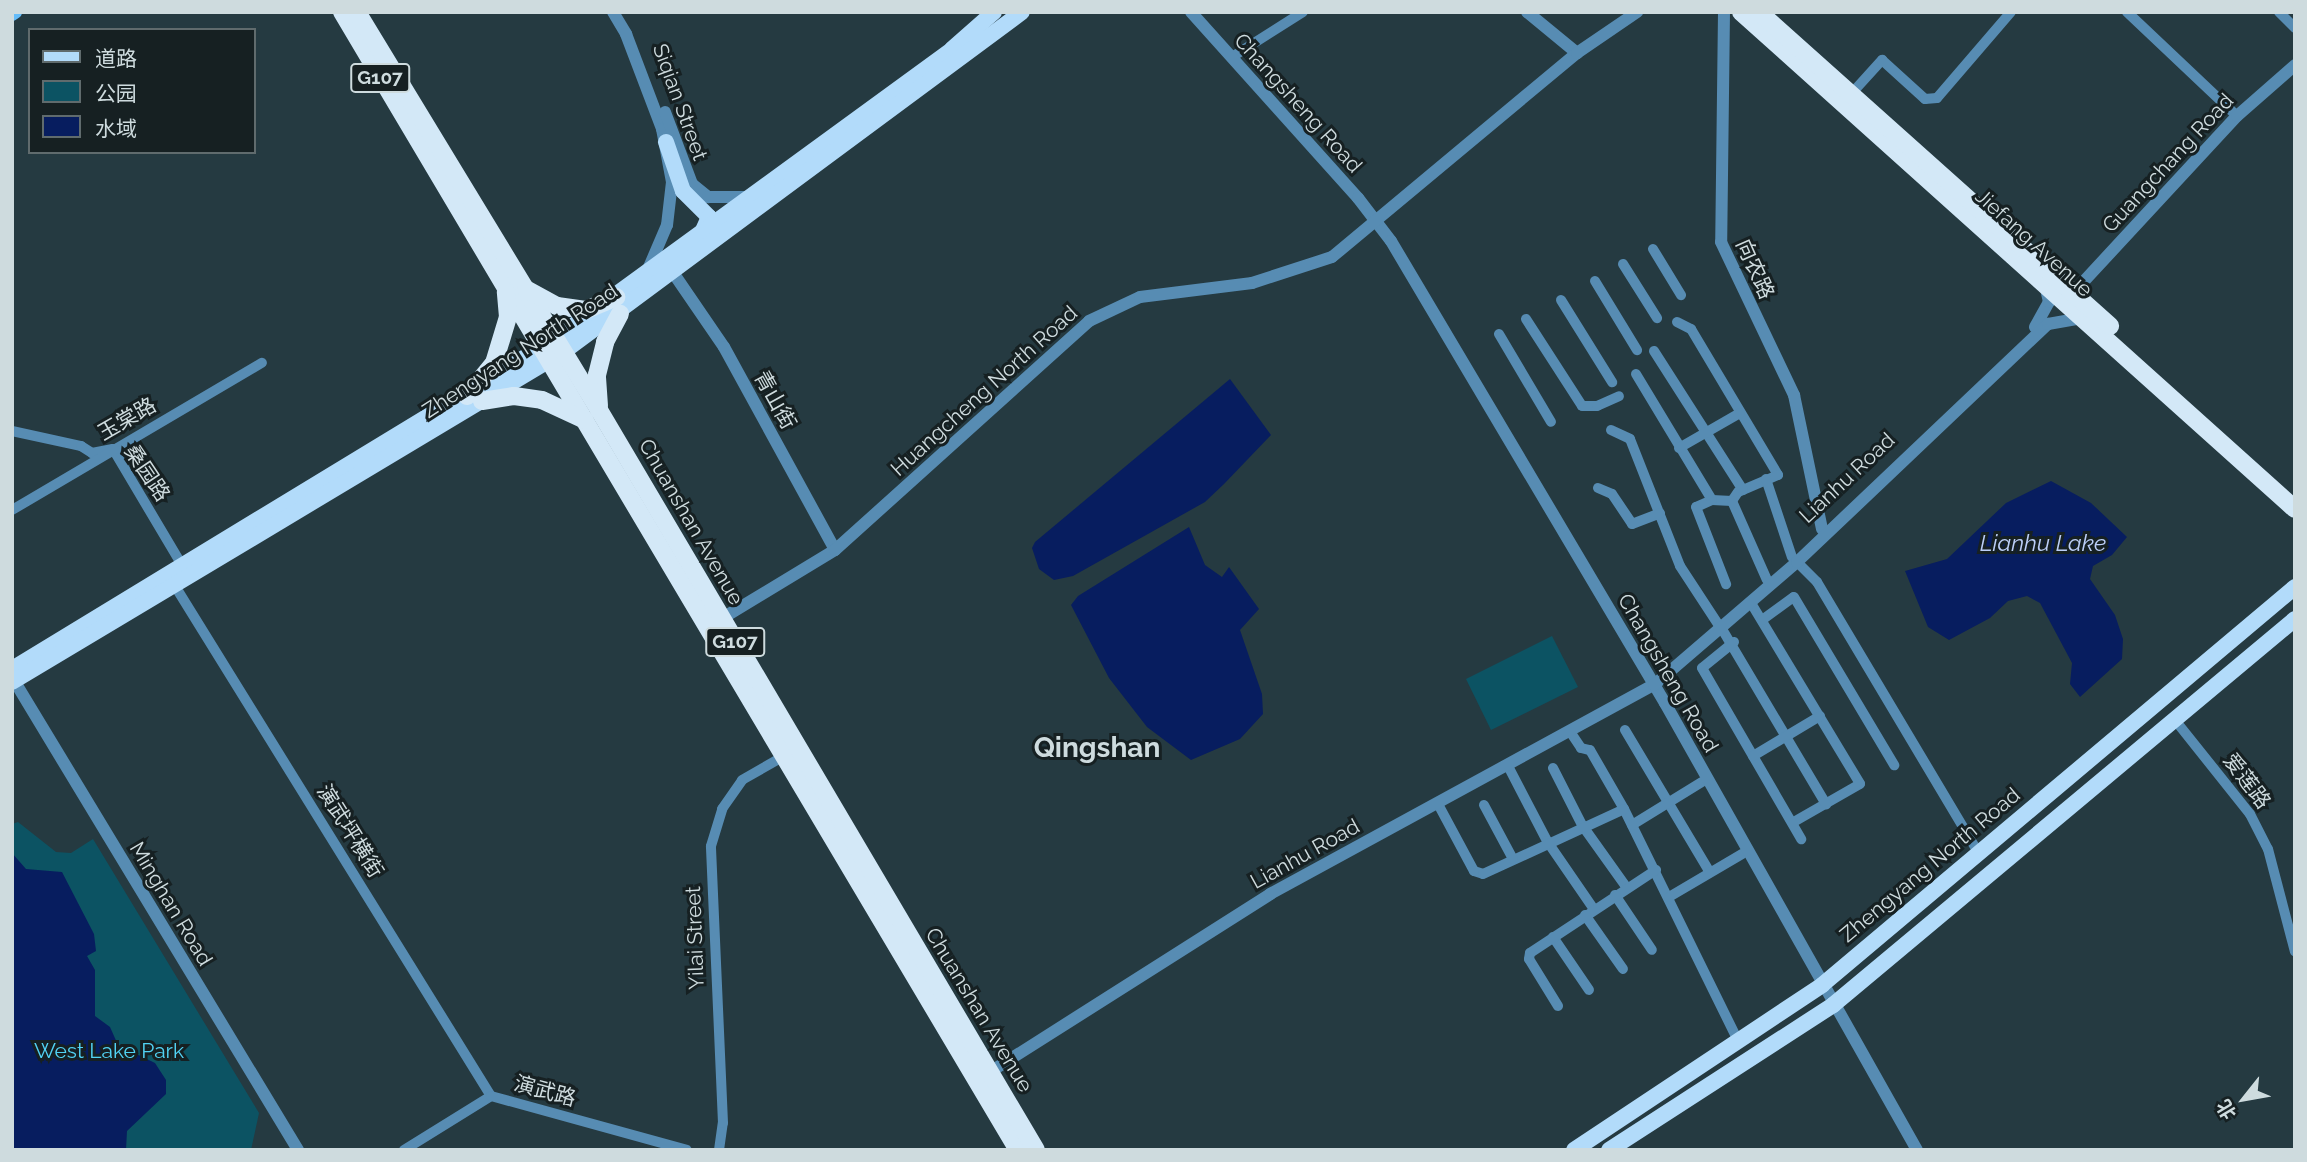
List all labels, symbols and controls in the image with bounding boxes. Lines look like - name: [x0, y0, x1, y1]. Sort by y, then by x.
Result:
- legend: [28, 28, 256, 154]
- street label: Changsheng Road: [1229, 28, 1367, 178]
- street label: Siqian Street: [647, 40, 713, 164]
- text: 道路: [95, 46, 137, 71]
- road number: G107: [350, 62, 410, 94]
- text: 公园: [95, 81, 137, 106]
- street label: Guangchang Road: [2097, 88, 2239, 238]
- text: 水域: [95, 116, 137, 141]
- street label: Jiefang Avenue: [1970, 184, 2098, 302]
- street label: 向农路: [1731, 235, 1779, 303]
- street label: Zhengyang North Road: [418, 279, 622, 423]
- street label: Huangcheng North Road: [886, 301, 1082, 481]
- street label: 青山街: [749, 366, 801, 434]
- street label: 玉棠路: [93, 392, 161, 446]
- street label: Lianhu Road: [1794, 428, 1900, 528]
- street label: Chuanshan Avenue: [633, 434, 749, 610]
- street label: 桑园路: [119, 440, 175, 506]
- water label: Lianhu Lake: [1980, 529, 2106, 557]
- street label: Changsheng Road: [1612, 589, 1724, 757]
- road number: G107: [705, 626, 765, 657]
- district label: Qingshan: [1034, 731, 1160, 765]
- street label: 爱莲路: [2218, 748, 2276, 814]
- street label: 演武坪横街: [311, 780, 389, 882]
- street label: Zhengyang North Road: [1835, 782, 2025, 948]
- street label: Lianhu Road: [1246, 814, 1364, 894]
- street label: Minghan Road: [124, 838, 218, 970]
- street label: Yilai Street: [681, 886, 709, 990]
- street label: Chuanshan Avenue: [920, 923, 1038, 1097]
- park label: West Lake Park: [34, 1038, 184, 1064]
- north arrow: [2209, 1064, 2279, 1134]
- street label: 演武路: [511, 1071, 579, 1111]
- text: 北: [2212, 1096, 2240, 1124]

